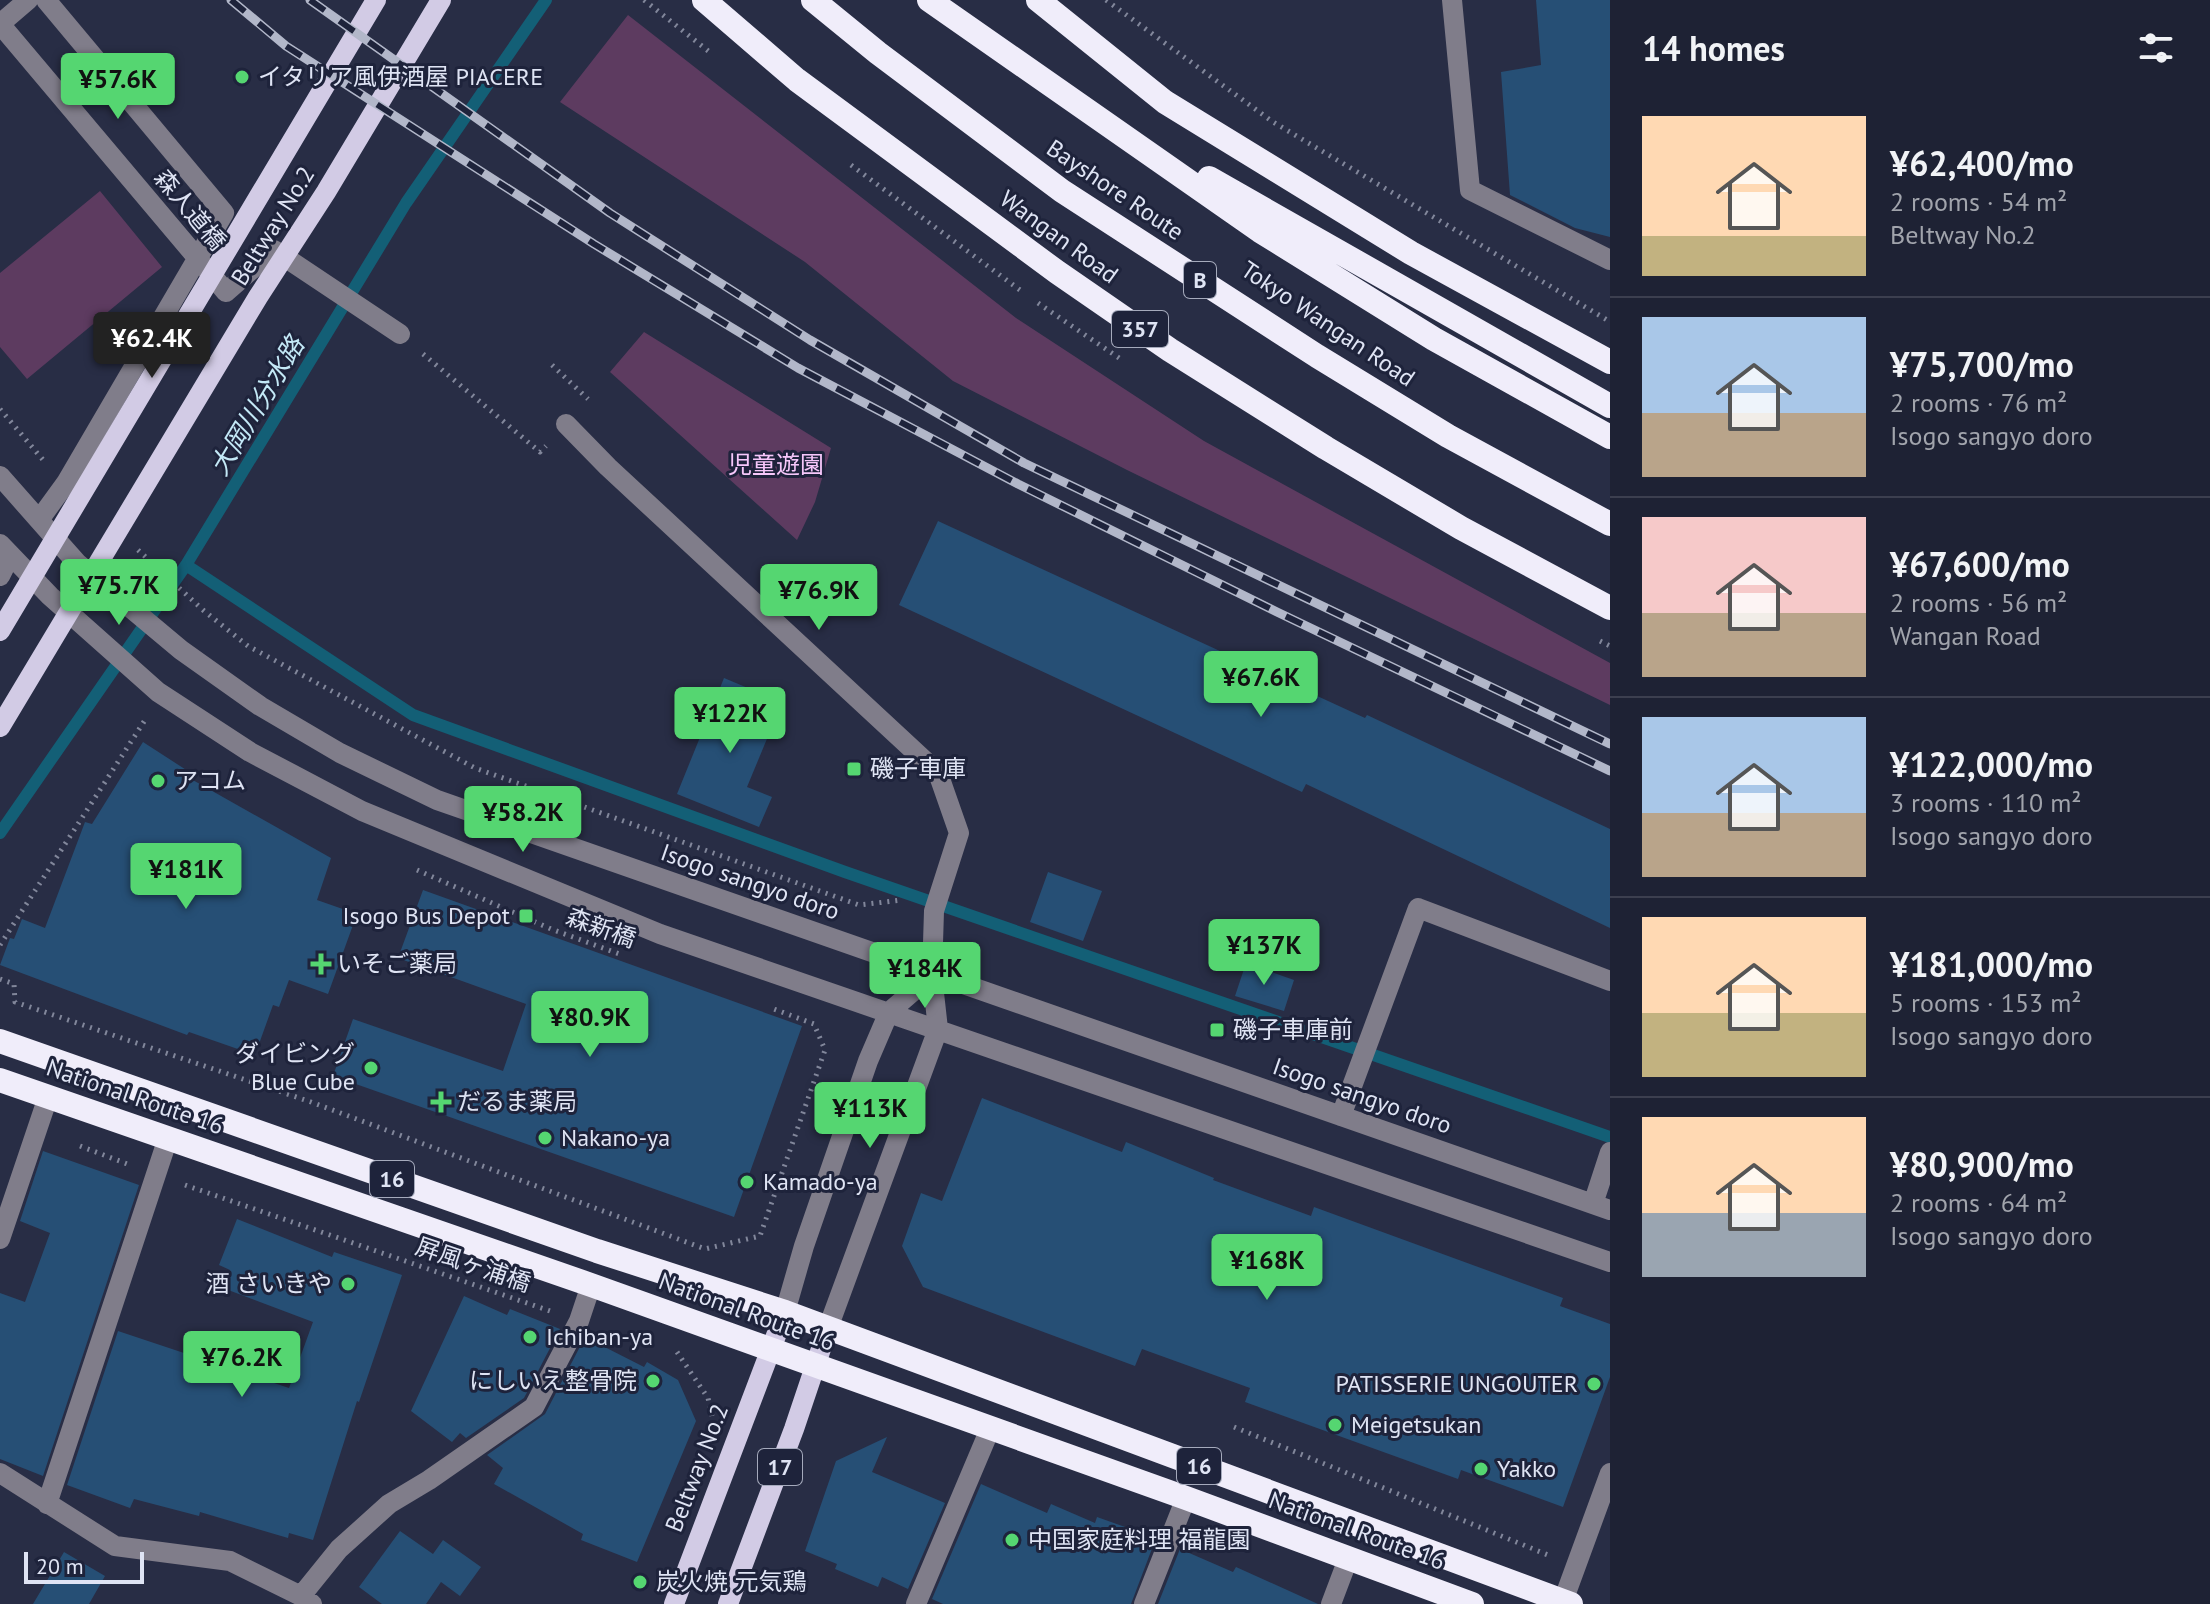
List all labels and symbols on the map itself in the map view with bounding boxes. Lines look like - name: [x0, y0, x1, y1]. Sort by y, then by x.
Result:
- pin: ¥57.6K: [53, 53, 183, 121]
- place label: イタリア風伊酒屋 PIACERE: [258, 61, 543, 92]
- marker: イタリア風伊酒屋 PIACERE: [233, 68, 251, 86]
- street label: Bayshore Route: [1041, 132, 1190, 247]
- street label: Beltway No.2: [224, 160, 321, 291]
- street label: 森人道橋: [148, 163, 233, 256]
- street label: Wangan Road: [994, 183, 1125, 290]
- street label: Tokyo Wangan Road: [1235, 254, 1421, 393]
- road number: B: [1184, 262, 1216, 298]
- road number: 357: [1112, 311, 1168, 347]
- pin: ¥62.4K: [87, 312, 217, 380]
- water label: 大岡川分水路: [202, 329, 312, 481]
- park label: 児童遊園: [728, 449, 824, 480]
- pin: ¥75.7K: [54, 559, 184, 627]
- pin: ¥76.9K: [754, 564, 884, 632]
- pin: ¥67.6K: [1196, 651, 1326, 719]
- pin: ¥122K: [674, 687, 786, 755]
- place label: 磯子車庫: [870, 753, 966, 784]
- marker: 磯子車庫: [845, 760, 863, 778]
- place label: アコム: [174, 765, 246, 796]
- marker: アコム: [149, 772, 167, 790]
- pin: ¥58.2K: [458, 786, 588, 854]
- street label: Isogo sangyo doro: [657, 836, 844, 927]
- pin: ¥181K: [130, 843, 242, 911]
- place label: Isogo Bus Depot: [343, 900, 510, 931]
- street label: 森新橋: [562, 901, 640, 954]
- marker: Isogo Bus Depot: [517, 907, 535, 925]
- pin: ¥137K: [1208, 919, 1320, 987]
- pin: ¥184K: [869, 942, 981, 1010]
- place label: いそご薬局: [337, 948, 457, 979]
- marker: いそご薬局: [312, 955, 330, 973]
- pin: ¥80.9K: [525, 991, 655, 1059]
- place label: 磯子車庫前: [1233, 1014, 1353, 1045]
- marker: 磯子車庫前: [1208, 1021, 1226, 1039]
- place label: ダイビング Blue Cube: [235, 1038, 355, 1097]
- street label: Isogo sangyo doro: [1269, 1050, 1456, 1141]
- street label: National Route 16: [42, 1052, 228, 1141]
- marker: ダイビング Blue Cube: [362, 1059, 380, 1077]
- pin: ¥113K: [814, 1082, 926, 1150]
- place label: だるま薬局: [457, 1086, 577, 1117]
- marker: だるま薬局: [432, 1093, 450, 1111]
- place label: Nakano-ya: [561, 1122, 670, 1153]
- marker: Nakano-ya: [536, 1129, 554, 1147]
- road number: 16: [370, 1161, 414, 1197]
- place label: Kamado-ya: [763, 1166, 878, 1197]
- marker: Kamado-ya: [738, 1173, 756, 1191]
- street label: 屛風ヶ浦橋: [411, 1230, 535, 1299]
- pin: ¥168K: [1211, 1234, 1323, 1302]
- street label: National Route 16: [655, 1265, 840, 1358]
- place label: 酒 さいきや: [206, 1268, 332, 1299]
- marker: 酒 さいきや: [339, 1275, 357, 1293]
- place label: Ichiban-ya: [546, 1321, 653, 1352]
- marker: Ichiban-ya: [521, 1328, 539, 1346]
- pin: ¥76.2K: [177, 1331, 307, 1399]
- place label: にしいえ整骨院: [469, 1365, 637, 1396]
- place label: PATISSERIE UNGOUTER: [1335, 1368, 1578, 1399]
- marker: にしいえ整骨院: [644, 1372, 662, 1390]
- marker: PATISSERIE UNGOUTER: [1585, 1375, 1603, 1393]
- street label: Beltway No.2: [658, 1399, 735, 1536]
- place label: Meigetsukan: [1351, 1409, 1481, 1440]
- marker: Meigetsukan: [1326, 1416, 1344, 1434]
- road number: 16: [1177, 1448, 1221, 1484]
- road number: 17: [758, 1449, 802, 1485]
- place label: Yakko: [1497, 1453, 1556, 1484]
- marker: Yakko: [1472, 1460, 1490, 1478]
- street label: National Route 16: [1265, 1484, 1450, 1577]
- place label: 中国家庭料理 福龍園: [1028, 1524, 1250, 1555]
- marker: 中国家庭料理 福龍園: [1003, 1531, 1021, 1549]
- scale bar: [24, 1548, 144, 1584]
- place label: 炭火焼 元気鶏: [656, 1566, 806, 1597]
- marker: 炭火焼 元気鶏: [631, 1573, 649, 1591]

